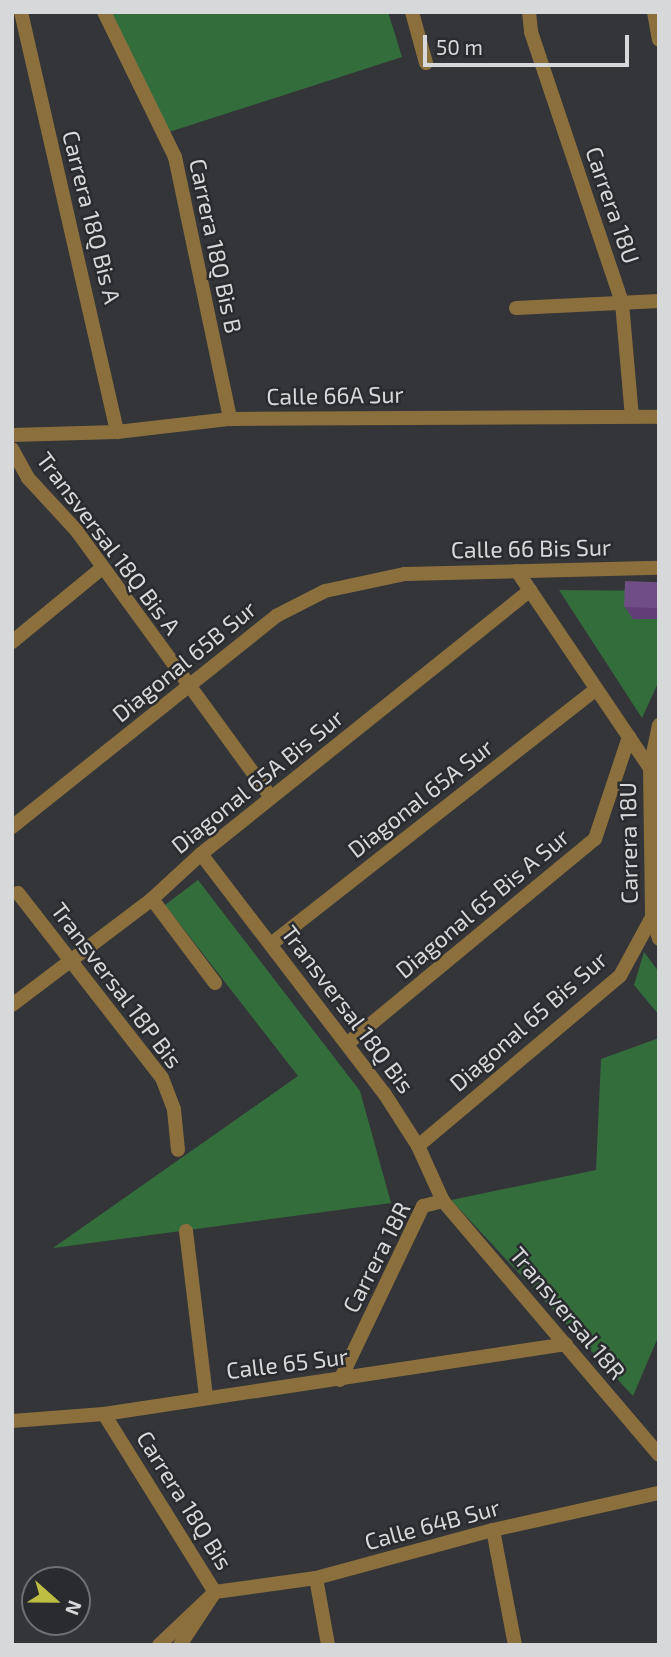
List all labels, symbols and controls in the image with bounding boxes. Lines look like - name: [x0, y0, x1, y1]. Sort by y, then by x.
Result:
- scale bar: [426, 21, 632, 65]
- text: 50 m: [436, 34, 483, 59]
- street label: Carrera 18Q Bis A: [57, 127, 127, 307]
- street label: Carrera 18U: [580, 143, 646, 267]
- street label: Carrera 18Q Bis B: [184, 156, 248, 336]
- street label: Calle 66A Sur: [266, 380, 404, 410]
- street label: Transversal 18Q Bis A: [31, 446, 187, 640]
- street label: Calle 66 Bis Sur: [451, 533, 611, 563]
- street label: Diagonal 65B Sur: [106, 594, 262, 728]
- street label: Diagonal 65A Bis Sur: [165, 703, 349, 859]
- street label: Diagonal 65A Sur: [342, 732, 498, 864]
- street label: Carrera 18U: [613, 782, 643, 904]
- street label: Diagonal 65 Bis A Sur: [389, 822, 575, 984]
- street label: Transversal 18P Bis: [45, 896, 189, 1074]
- street label: Transversal 18Q Bis: [276, 920, 420, 1098]
- street label: Diagonal 65 Bis Sur: [443, 945, 613, 1097]
- street label: Carrera 18R: [336, 1197, 416, 1317]
- street label: Transversal 18R: [504, 1241, 632, 1385]
- street label: Calle 65 Sur: [224, 1342, 350, 1384]
- street label: Carrera 18Q Bis: [131, 1425, 239, 1575]
- street label: Calle 64B Sur: [361, 1493, 503, 1555]
- north arrow: [21, 1566, 91, 1636]
- text: N: [61, 1597, 87, 1619]

